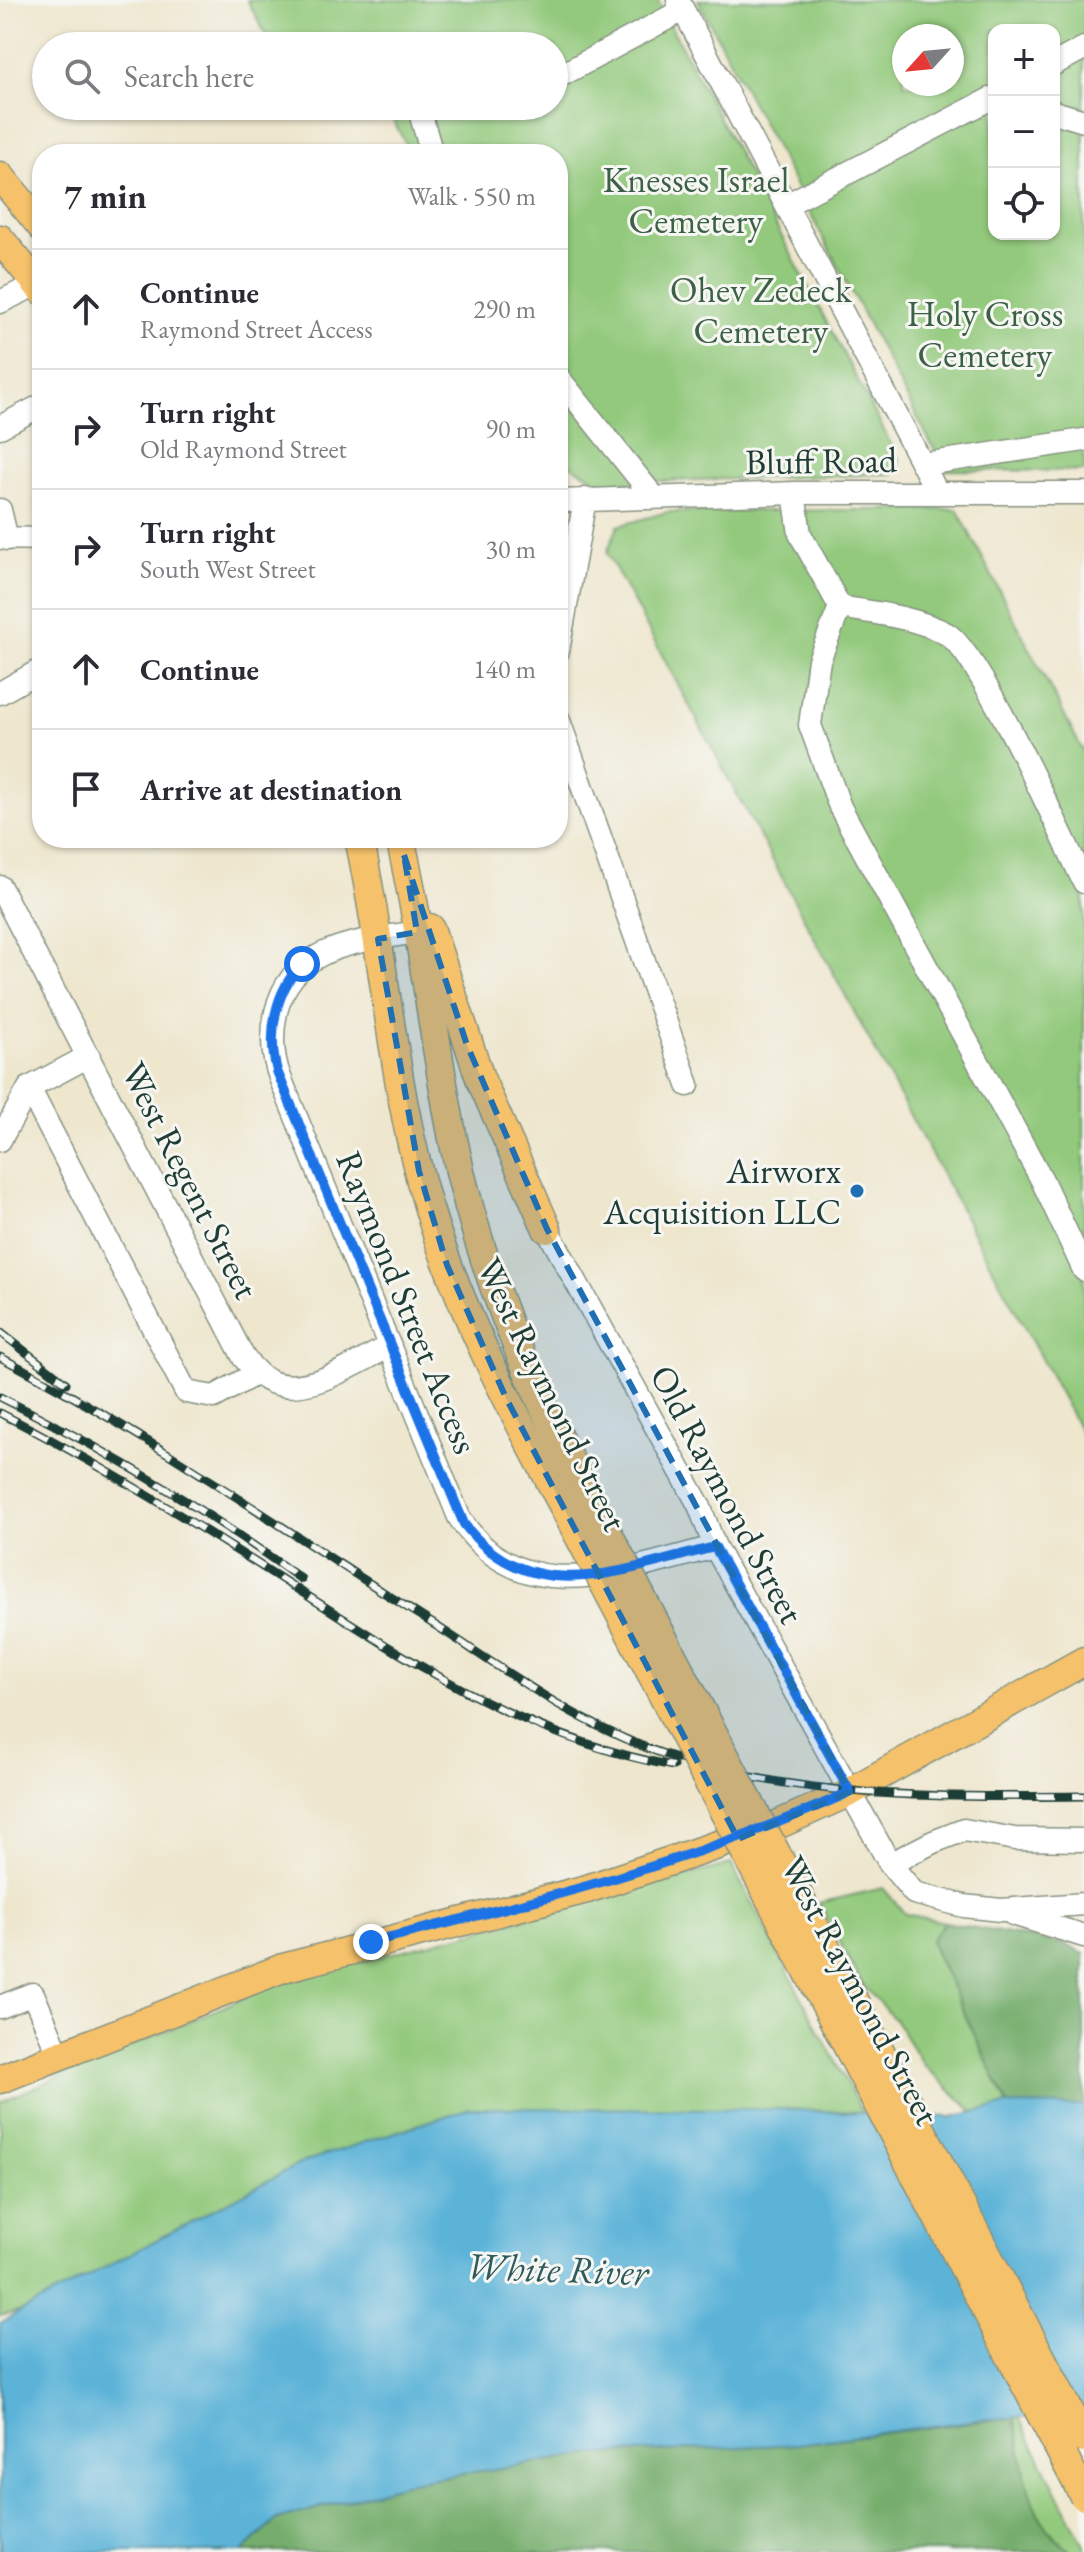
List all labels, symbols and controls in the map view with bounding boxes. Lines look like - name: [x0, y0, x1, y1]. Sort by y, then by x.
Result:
- north arrow: [892, 24, 964, 96]
- map controls: [988, 24, 1060, 240]
- button: +: [988, 24, 1060, 96]
- search box: [32, 32, 568, 120]
- icon: search: [60, 54, 104, 98]
- text: Search here: [124, 57, 254, 96]
- button: −: [988, 96, 1060, 168]
- park label: Knesses Israel Cemetery: [603, 156, 789, 244]
- button: locate: [988, 168, 1060, 240]
- text: 7 min: [64, 174, 147, 218]
- text: Walk · 550 m: [408, 179, 536, 213]
- park label: Ohev Zedeck Cemetery: [670, 266, 853, 354]
- text: Continue: [140, 273, 259, 312]
- icon: ahead: [64, 287, 108, 331]
- park label: Holy Cross Cemetery: [907, 290, 1063, 378]
- text: 290 m: [473, 292, 536, 326]
- text: Raymond Street Access: [140, 312, 373, 346]
- text: Turn right: [140, 393, 276, 432]
- icon: right: [64, 407, 108, 451]
- text: 90 m: [486, 412, 536, 446]
- text: Old Raymond Street: [140, 432, 347, 466]
- street label: Bluff Road: [745, 436, 898, 485]
- text: Turn right: [140, 513, 276, 552]
- icon: right: [64, 527, 108, 571]
- text: 30 m: [486, 532, 536, 566]
- text: South West Street: [140, 552, 316, 586]
- icon: ahead: [64, 647, 108, 691]
- text: Continue: [140, 650, 259, 689]
- text: 140 m: [473, 652, 536, 686]
- icon: arrive: [64, 767, 108, 811]
- text: Arrive at destination: [140, 770, 402, 809]
- route start: [284, 946, 320, 982]
- street label: West Regent Street: [111, 1054, 271, 1307]
- street label: Raymond Street Access: [325, 1144, 490, 1460]
- place label: Airworx Acquisition LLC: [602, 1147, 842, 1235]
- marker: Airworx Acquisition LLC: [848, 1182, 866, 1200]
- street label: West Raymond Street: [466, 1250, 639, 1539]
- street label: Old Raymond Street: [640, 1357, 816, 1632]
- street label: West Raymond Street: [770, 1847, 952, 2134]
- route end: [353, 1924, 389, 1960]
- water label: White River: [465, 2241, 650, 2296]

